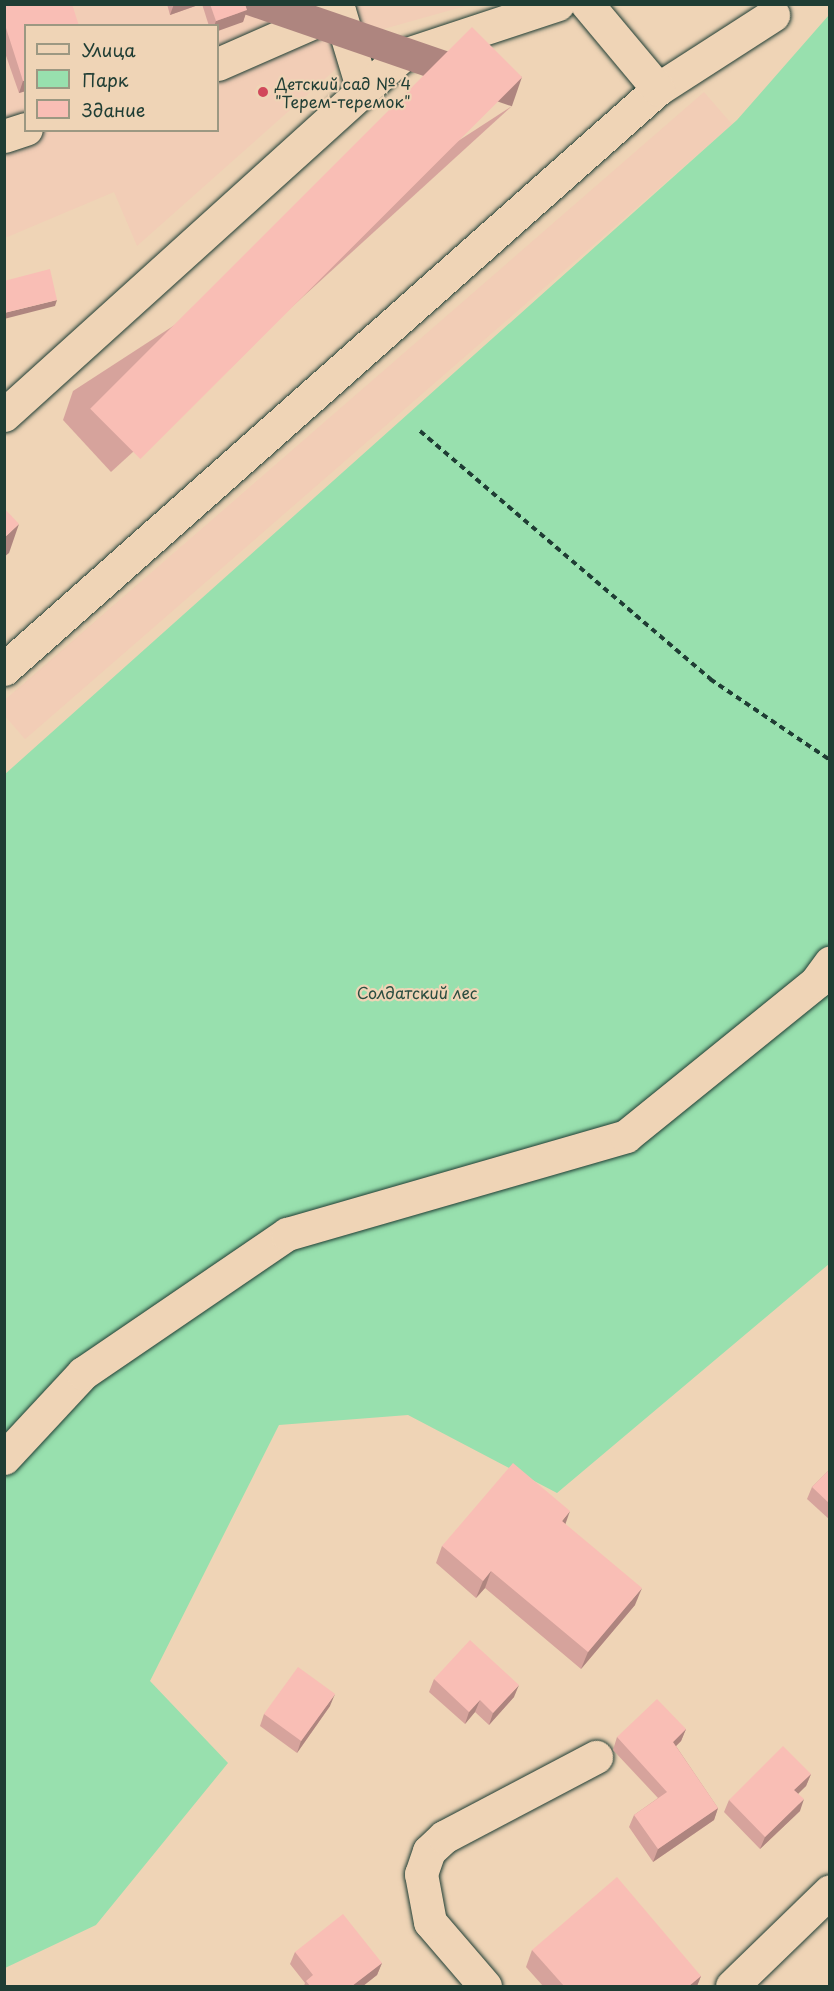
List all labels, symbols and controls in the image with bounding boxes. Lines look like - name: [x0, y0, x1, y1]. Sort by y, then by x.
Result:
- legend: [24, 24, 219, 132]
- text: Улица: [82, 36, 136, 63]
- text: Парк: [82, 66, 128, 93]
- place label: Детский сад № 4 "Терем-теремок": [275, 73, 412, 111]
- marker: Детский сад № 4 "Терем-теремок": [256, 85, 270, 99]
- text: Здание: [82, 96, 145, 123]
- park label: Солдатский лес: [356, 982, 478, 1002]

